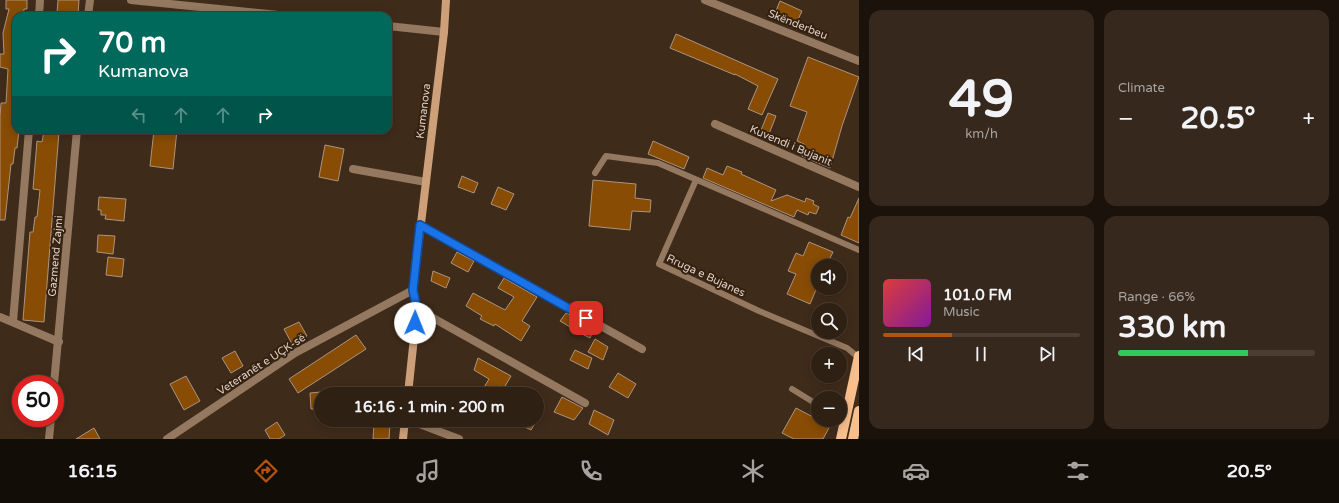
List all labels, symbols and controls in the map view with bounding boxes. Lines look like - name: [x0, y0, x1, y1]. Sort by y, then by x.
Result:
- street label: Skënderbeu: [766, 7, 829, 42]
- text: 70 m: [98, 26, 166, 60]
- icon: right: [32, 28, 84, 80]
- text: Kumanova: [98, 60, 189, 82]
- text: 49: [949, 68, 1014, 131]
- text: Climate: [1118, 80, 1165, 96]
- street label: Kumanova: [414, 83, 433, 139]
- text: 20.5°: [1181, 100, 1256, 137]
- icon: left: [128, 104, 150, 126]
- icon: ahead: [170, 104, 192, 126]
- icon: ahead: [212, 104, 234, 126]
- icon: right: [254, 104, 276, 126]
- text: −: [1118, 106, 1134, 132]
- text: +: [1303, 106, 1315, 132]
- street label: Kuvendi i Bujanit: [748, 122, 834, 169]
- text: km/h: [965, 126, 998, 142]
- street label: Gazmend Zajmi: [45, 215, 66, 297]
- street label: Rruga e Bujanes: [664, 252, 747, 299]
- map controls: [811, 259, 847, 427]
- button: sound: [811, 259, 847, 295]
- text: 101.0 FM: [943, 286, 1012, 304]
- text: Range · 66%: [1118, 289, 1195, 305]
- pin: [569, 301, 603, 335]
- position arrow: [394, 302, 436, 344]
- button: search: [811, 303, 847, 339]
- text: Music: [943, 304, 980, 320]
- icon: arrive: [575, 307, 597, 329]
- text: 330 km: [1118, 309, 1226, 346]
- street label: Veteranët e UÇK-së: [215, 331, 308, 398]
- icon: previous: [905, 343, 927, 365]
- icon: pause: [970, 343, 992, 365]
- icon: next: [1036, 343, 1058, 365]
- button: +: [811, 347, 847, 383]
- speed limit sign: 50: [12, 375, 64, 427]
- button: −: [811, 391, 847, 427]
- text: 16:16 · 1 min · 200 m: [354, 398, 504, 416]
- icon: directions: [252, 457, 280, 485]
- icon: music: [414, 457, 442, 485]
- icon: phone: [577, 457, 605, 485]
- icon: climate: [739, 457, 767, 485]
- icon: car: [902, 457, 930, 485]
- icon: filters: [1064, 457, 1092, 485]
- text: 16:15: [67, 460, 117, 482]
- text: 20.5°: [1227, 460, 1272, 482]

